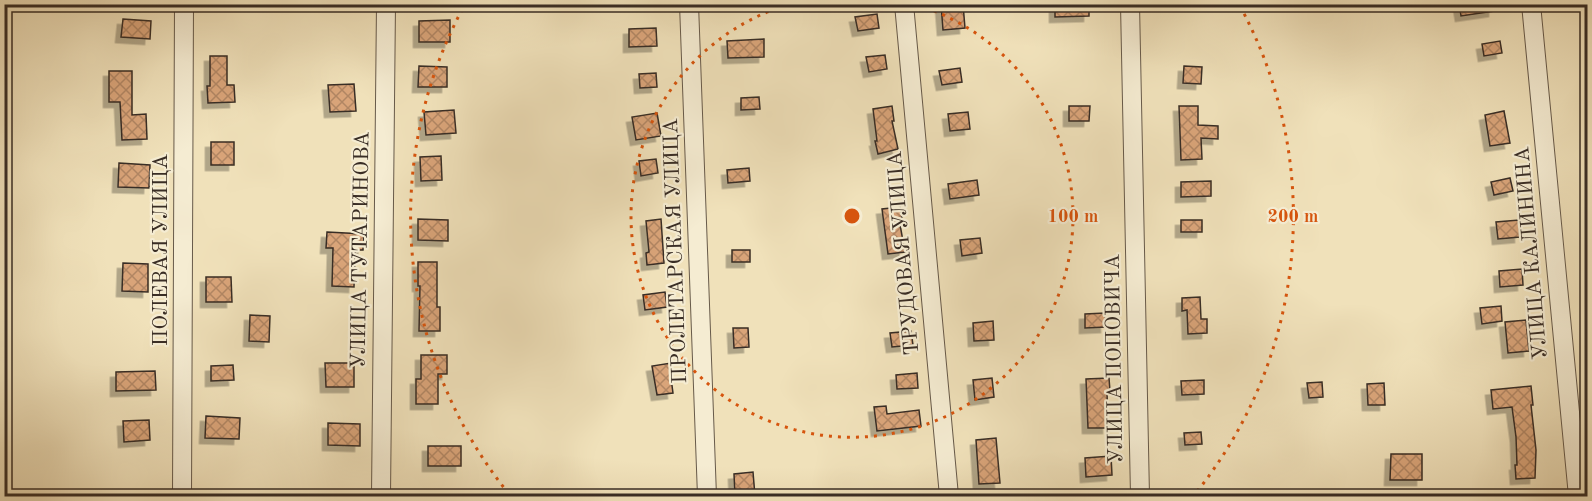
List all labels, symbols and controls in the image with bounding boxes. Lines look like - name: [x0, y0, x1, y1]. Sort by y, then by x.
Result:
- street label: ПРОЛЕТАРСКАЯ УЛИЦА: [661, 118, 691, 384]
- street label: УЛИЦА ТУТАРИНОВА: [348, 131, 374, 369]
- street label: УЛИЦА КАЛИНИНА: [1512, 146, 1552, 360]
- street label: ТРУДОВАЯ УЛИЦА: [885, 150, 923, 356]
- street label: ПОЛЕВАЯ УЛИЦА: [151, 154, 172, 346]
- centre of rings: [842, 206, 862, 226]
- text: 100 m: [1048, 208, 1098, 226]
- text: 200 m: [1268, 208, 1318, 226]
- street label: УЛИЦА ПОПОВИЧА: [1103, 254, 1127, 464]

